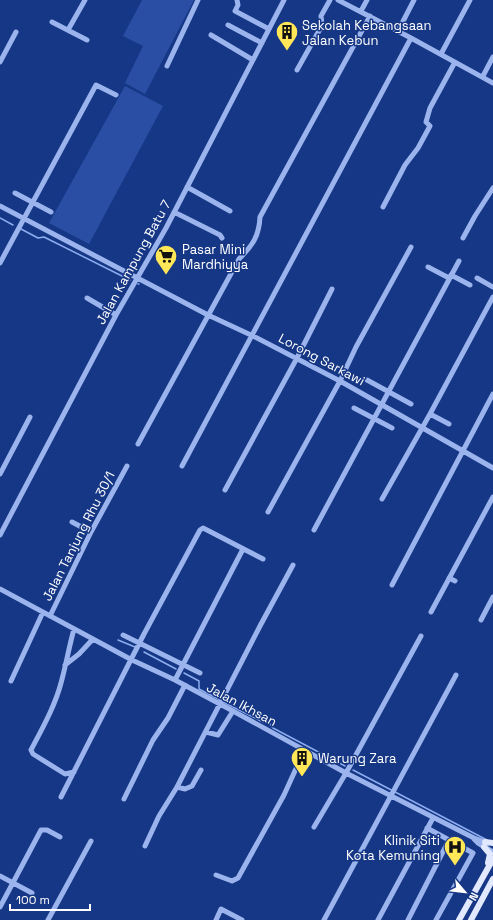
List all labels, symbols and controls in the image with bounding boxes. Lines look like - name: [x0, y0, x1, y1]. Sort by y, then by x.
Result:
- place label: Sekolah Kebangsaan Jalan Kebun: [302, 17, 432, 49]
- building icon: Sekolah Kebangsaan Jalan Kebun: [274, 19, 300, 52]
- street label: Jalan Kampung Batu 7: [92, 197, 175, 327]
- place label: Pasar Mini Mardhiyya: [182, 241, 249, 273]
- supermarket icon: Pasar Mini Mardhiyya: [153, 243, 179, 276]
- street label: Lorong Sarkawi: [276, 330, 368, 389]
- street label: Jalan Tanjung Rhu 30/1: [38, 469, 118, 604]
- street label: Jalan Ikhsan: [204, 679, 280, 730]
- building icon: Warung Zara: [289, 745, 315, 778]
- place label: Warung Zara: [318, 750, 397, 767]
- place label: Klinik Siti Kota Kemuning: [346, 832, 440, 864]
- hospital icon: Klinik Siti Kota Kemuning: [442, 834, 468, 867]
- north arrow: [445, 872, 485, 912]
- scale bar: [10, 886, 90, 912]
- text: N: [466, 890, 482, 903]
- text: 100 m: [16, 892, 50, 908]

